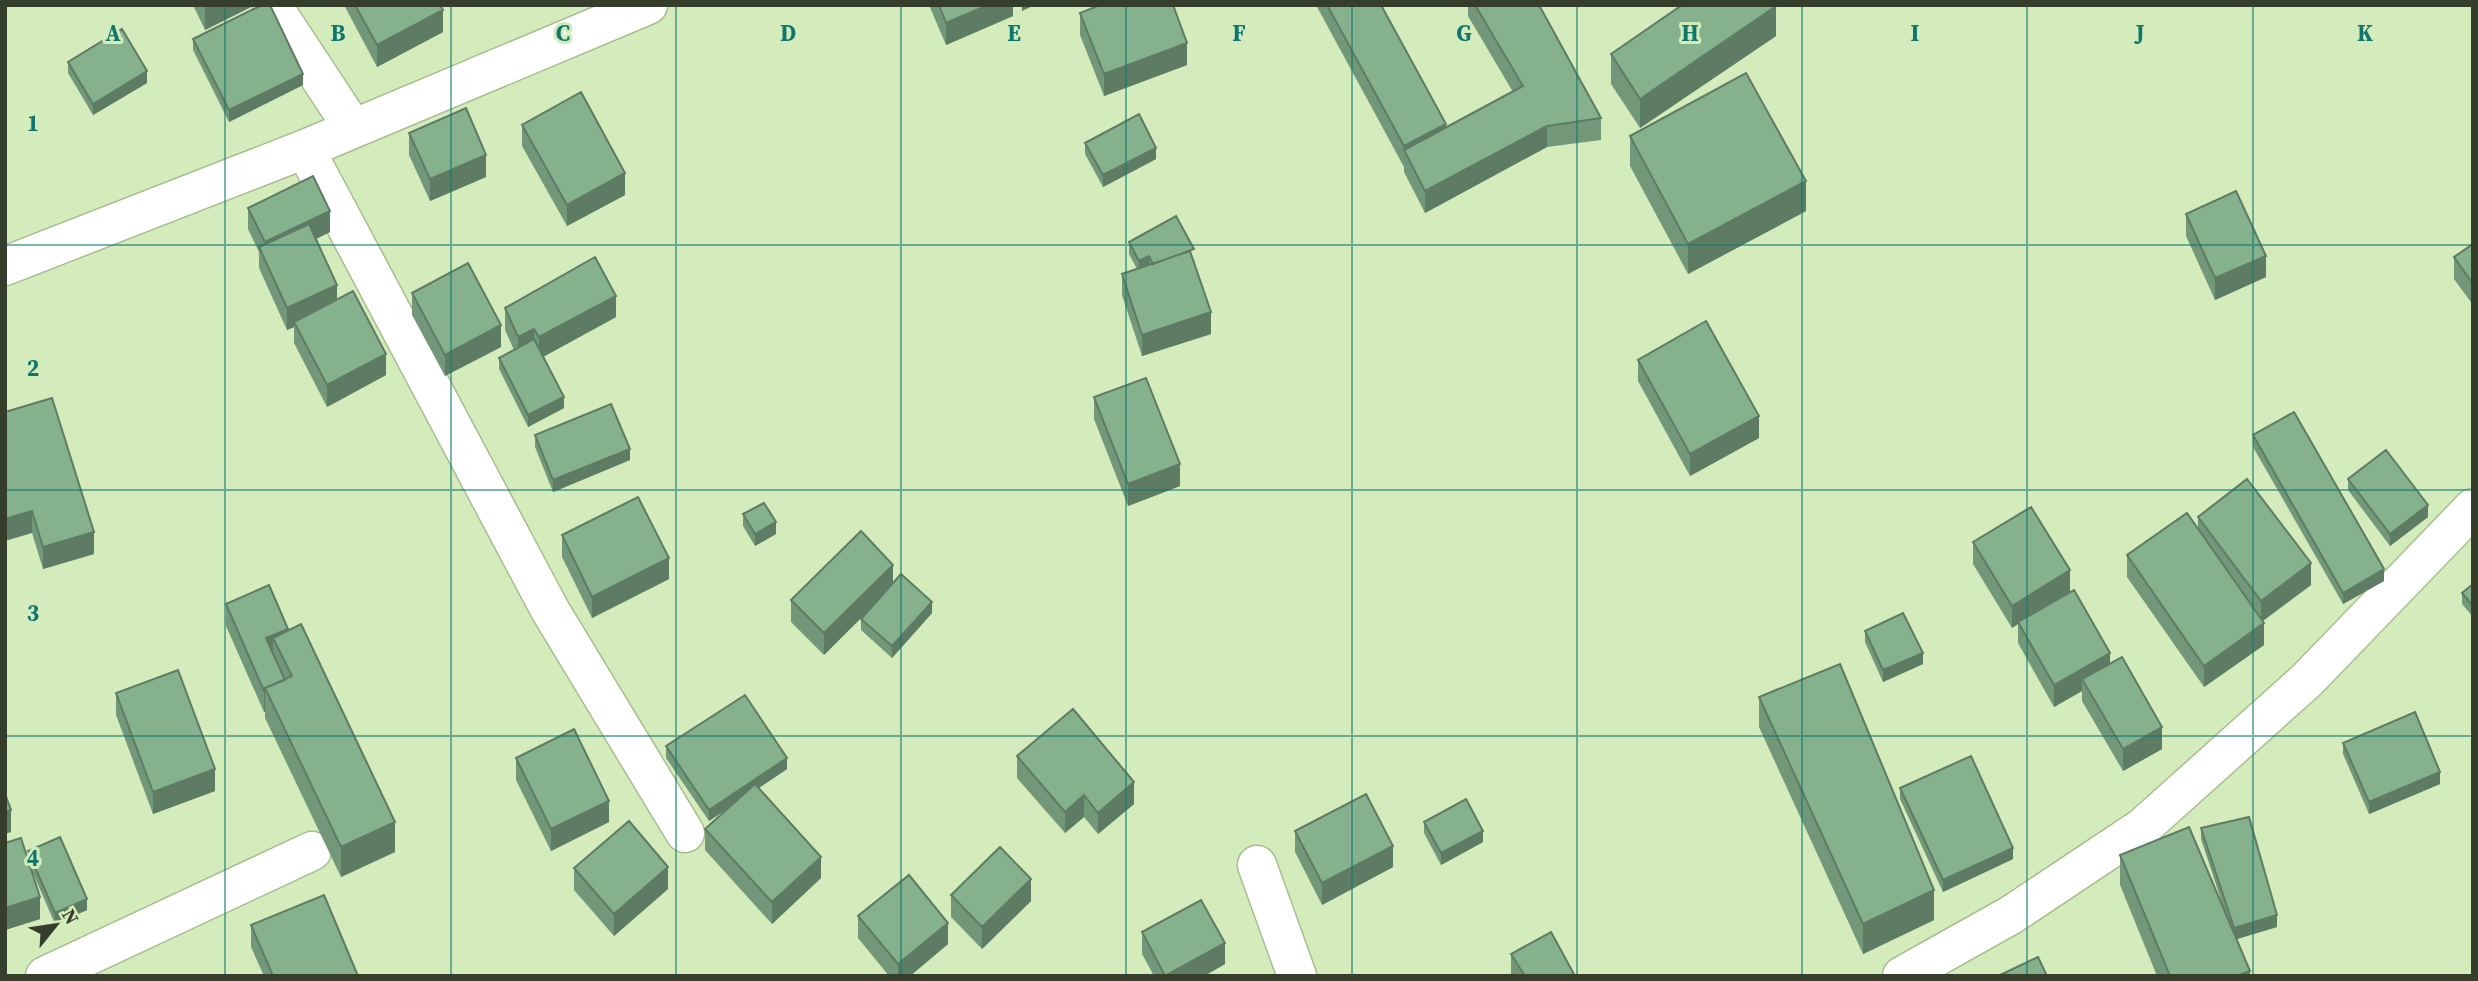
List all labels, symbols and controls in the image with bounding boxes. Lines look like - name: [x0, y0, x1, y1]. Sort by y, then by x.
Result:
- text: A: [105, 17, 121, 49]
- text: B: [331, 17, 346, 49]
- text: C: [556, 17, 570, 49]
- text: D: [780, 17, 796, 49]
- text: E: [1007, 17, 1021, 49]
- text: F: [1232, 17, 1246, 49]
- text: G: [1456, 17, 1472, 49]
- text: H: [1681, 17, 1699, 49]
- text: I: [1911, 17, 1920, 49]
- text: J: [2133, 17, 2145, 49]
- text: K: [2357, 17, 2373, 49]
- text: 1: [27, 107, 39, 139]
- text: 2: [27, 352, 39, 384]
- text: 3: [27, 597, 39, 629]
- text: 4: [27, 842, 39, 874]
- north arrow: [21, 890, 91, 960]
- text: N: [56, 904, 86, 929]

